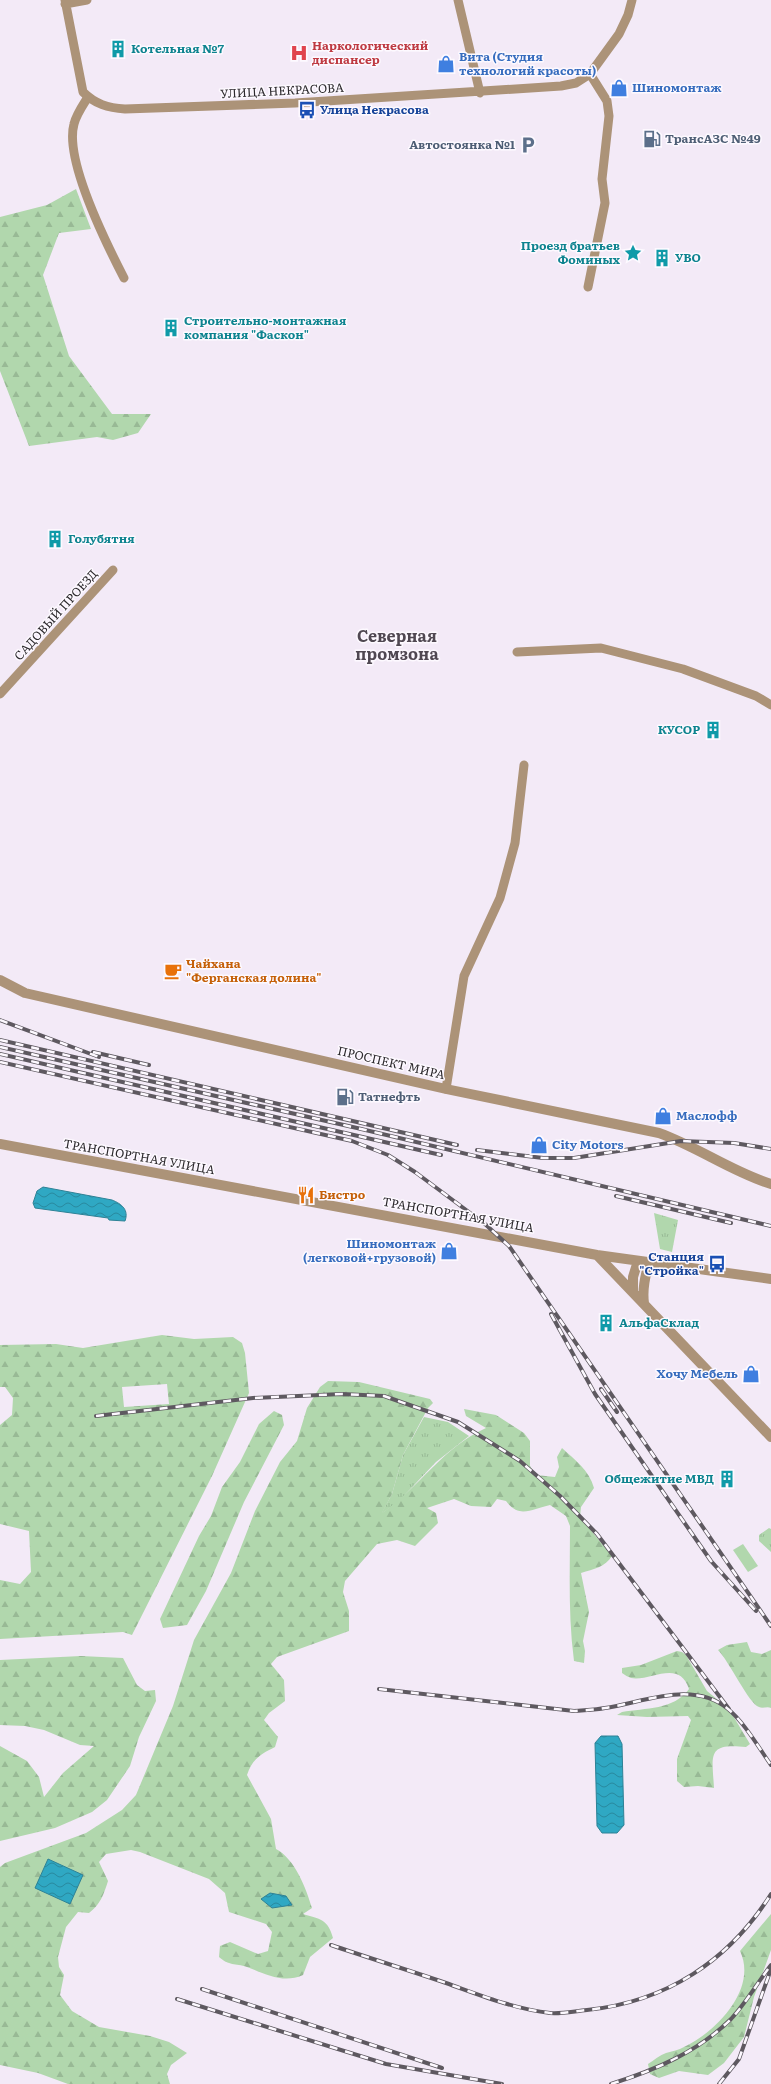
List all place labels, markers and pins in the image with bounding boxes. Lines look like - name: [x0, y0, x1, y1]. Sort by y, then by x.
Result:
- place label: Наркологический диспансер: [312, 36, 429, 68]
- building icon: Котельная №7: [108, 39, 128, 59]
- place label: Котельная №7: [131, 39, 225, 57]
- hospital icon: Наркологический диспансер: [289, 43, 309, 63]
- place label: Вита (Студия технологий красоты): [459, 47, 596, 79]
- shop icon: Вита (Студия технологий красоты): [436, 54, 456, 74]
- shop icon: Шиномонтаж: [609, 78, 629, 98]
- place label: Шиномонтаж: [632, 78, 721, 96]
- bus stop icon: Улица Некрасова: [297, 100, 317, 120]
- place label: Улица Некрасова: [320, 100, 429, 118]
- fuel station icon: ТрансАЗС №49: [642, 129, 662, 149]
- place label: ТрансАЗС №49: [665, 129, 761, 147]
- place label: Автостоянка №1: [409, 135, 515, 153]
- parking icon: Автостоянка №1: [518, 135, 538, 155]
- place label: Проезд братьев Фоминых: [521, 236, 621, 268]
- place icon: Проезд братьев Фоминых: [623, 243, 643, 263]
- building icon: УВО: [652, 248, 672, 268]
- place label: УВО: [675, 248, 701, 266]
- place label: Строительно-монтажная компания "Фаскон": [184, 311, 347, 343]
- building icon: Строительно-монтажная компания "Фаскон": [161, 318, 181, 338]
- building icon: Голубятня: [45, 529, 65, 549]
- place label: Голубятня: [68, 529, 135, 547]
- place label: КУСОР: [658, 720, 700, 738]
- building icon: КУСОР: [703, 720, 723, 740]
- place label: Чайхана "Ферганская долина": [186, 954, 322, 986]
- cafe icon: Чайхана "Ферганская долина": [163, 961, 183, 981]
- fuel station icon: Татнефть: [335, 1087, 355, 1107]
- place label: Татнефть: [358, 1087, 420, 1105]
- shop icon: Маслофф: [653, 1106, 673, 1126]
- place label: Маслофф: [676, 1106, 737, 1124]
- shop icon: City Motors: [529, 1135, 549, 1155]
- place label: City Motors: [552, 1135, 624, 1153]
- restaurant icon: Бистро: [296, 1185, 316, 1205]
- place label: Бистро: [319, 1185, 366, 1203]
- place label: Шиномонтаж (легковой+грузовой): [303, 1234, 436, 1266]
- shop icon: Шиномонтаж (легковой+грузовой): [439, 1241, 459, 1261]
- place label: Станция "Стройка": [639, 1247, 704, 1279]
- bus stop icon: Станция "Стройка": [707, 1254, 727, 1274]
- building icon: АльфаСклад: [596, 1313, 616, 1333]
- place label: АльфаСклад: [619, 1313, 700, 1331]
- place label: Хочу Мебель: [657, 1364, 738, 1382]
- shop icon: Хочу Мебель: [741, 1364, 761, 1384]
- place label: Общежитие МВД: [605, 1469, 714, 1487]
- building icon: Общежитие МВД: [717, 1469, 737, 1489]

